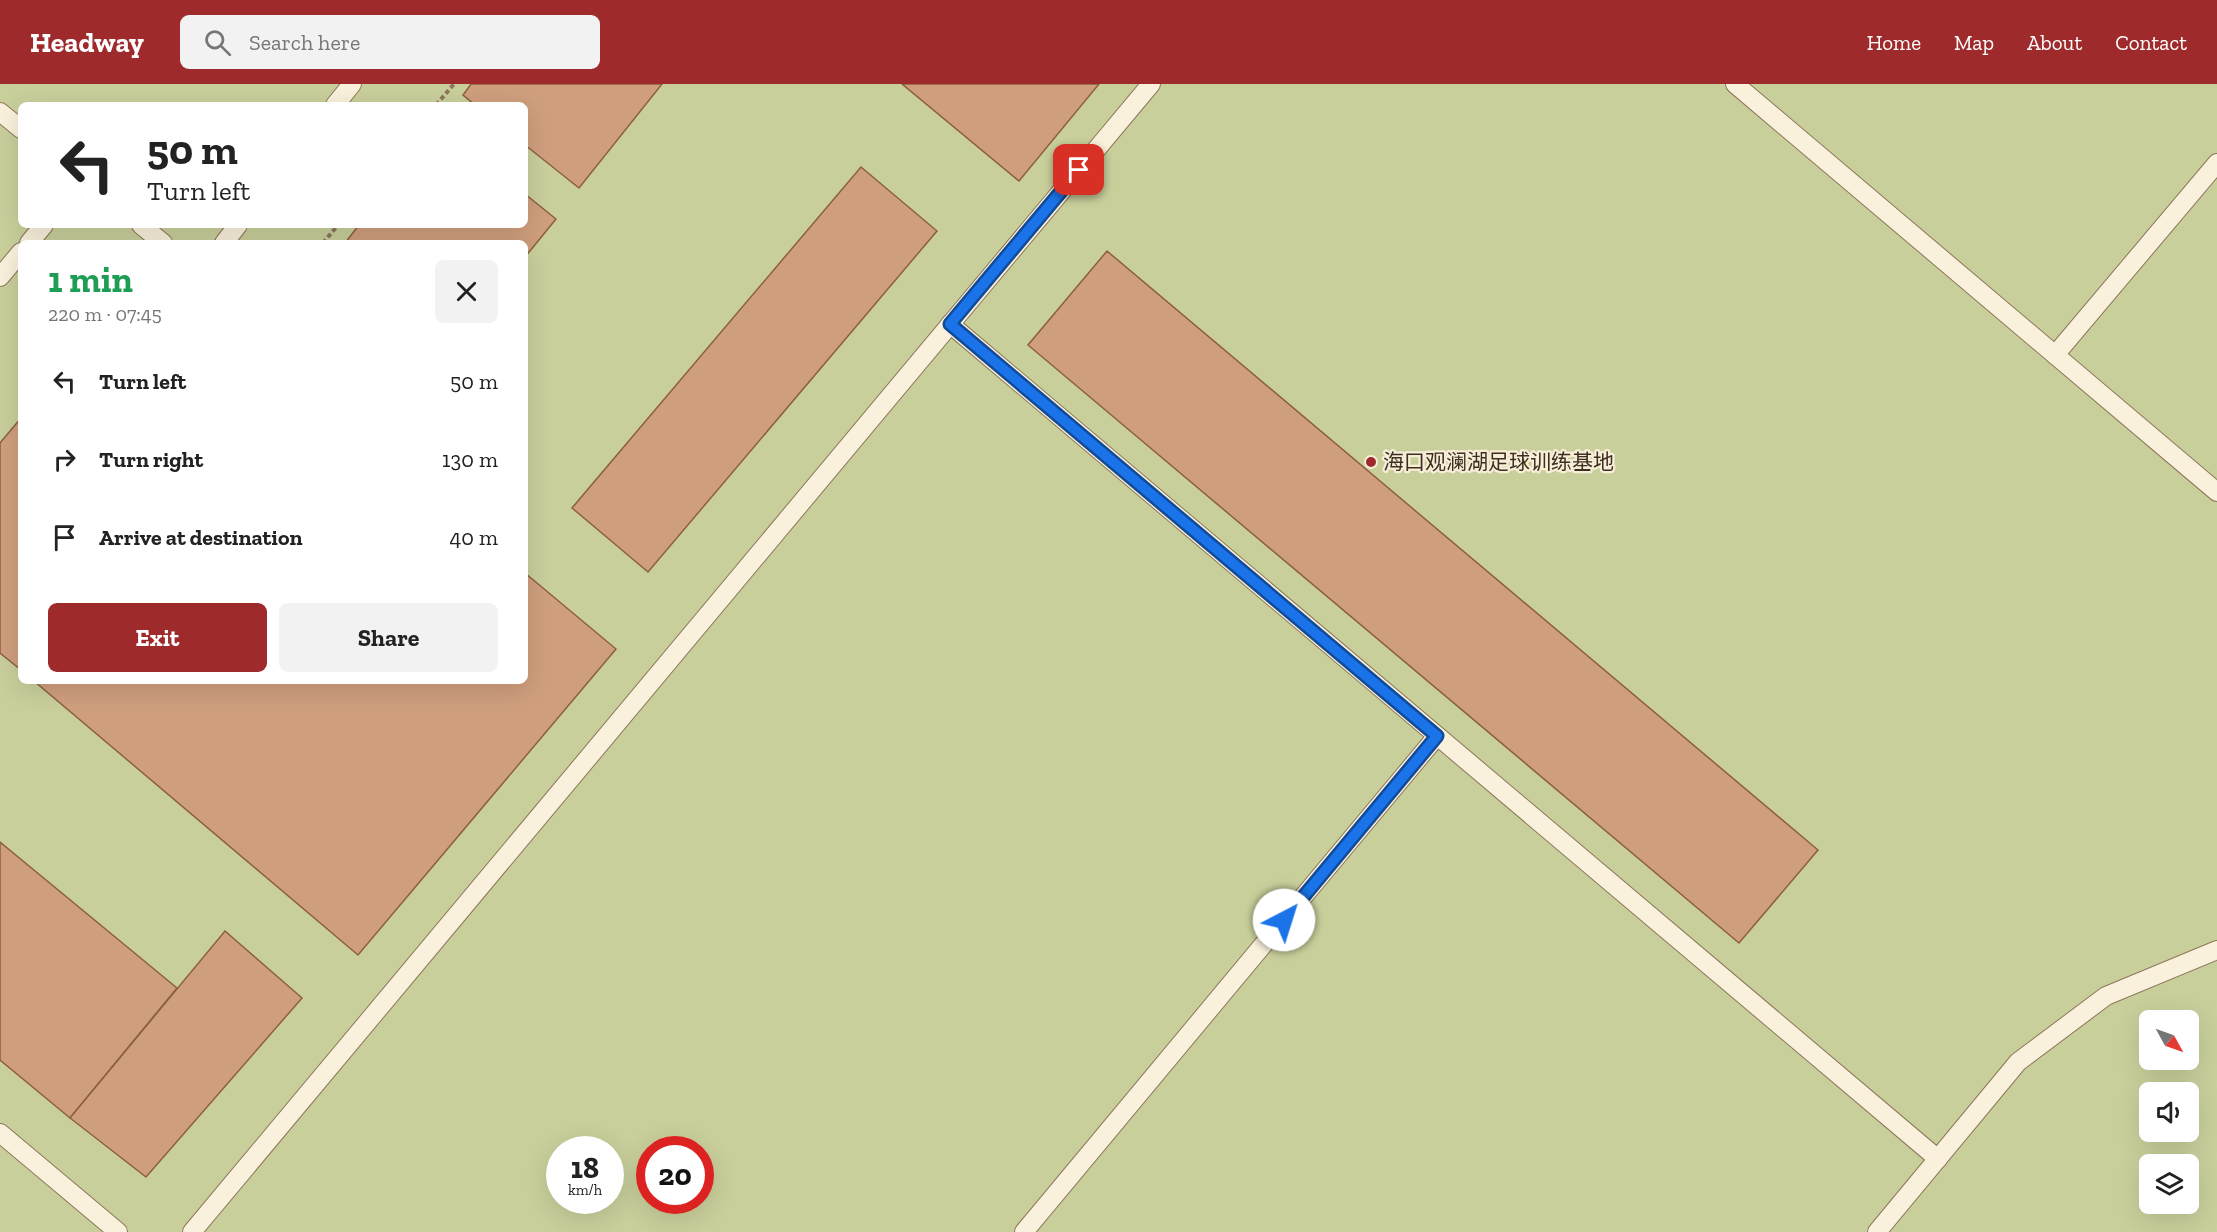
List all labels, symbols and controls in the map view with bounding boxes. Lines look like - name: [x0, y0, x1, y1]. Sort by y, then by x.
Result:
- search box: [180, 15, 600, 69]
- text: Headway: [30, 26, 144, 59]
- icon: search: [201, 26, 234, 59]
- text: Search here: [249, 29, 360, 56]
- text: Home: [1867, 30, 1921, 55]
- text: Map: [1954, 30, 1994, 55]
- text: About: [2027, 30, 2082, 55]
- text: Contact: [2115, 30, 2187, 55]
- text: 50 m: [147, 124, 238, 175]
- icon: left: [48, 126, 126, 204]
- pin: [1053, 144, 1104, 195]
- icon: arrive: [1062, 153, 1095, 186]
- text: Turn left: [147, 175, 250, 207]
- text: 1 min: [48, 258, 133, 301]
- button: close: [435, 260, 498, 323]
- text: 220 m · 07:45: [48, 302, 162, 326]
- icon: left: [48, 365, 81, 398]
- text: Turn left: [99, 368, 186, 395]
- text: 50 m: [450, 368, 498, 395]
- icon: right: [48, 443, 81, 476]
- text: Turn right: [99, 446, 203, 473]
- text: 130 m: [442, 446, 498, 473]
- place label: 海口观澜湖足球训练基地: [1383, 449, 1614, 474]
- marker: 海口观澜湖足球训练基地: [1364, 455, 1378, 469]
- icon: arrive: [48, 521, 81, 554]
- text: Arrive at destination: [99, 524, 302, 551]
- text: 40 m: [449, 524, 498, 551]
- button: Exit: [48, 603, 267, 672]
- button: Share: [279, 603, 498, 672]
- position arrow: [1252, 888, 1316, 952]
- north arrow: [2139, 1010, 2199, 1070]
- map controls: [2139, 1010, 2199, 1214]
- button: sound: [2139, 1082, 2199, 1142]
- speed limit sign: 20: [636, 1136, 714, 1214]
- text: 18: [571, 1150, 599, 1186]
- button: layers: [2139, 1154, 2199, 1214]
- text: km/h: [568, 1181, 602, 1199]

